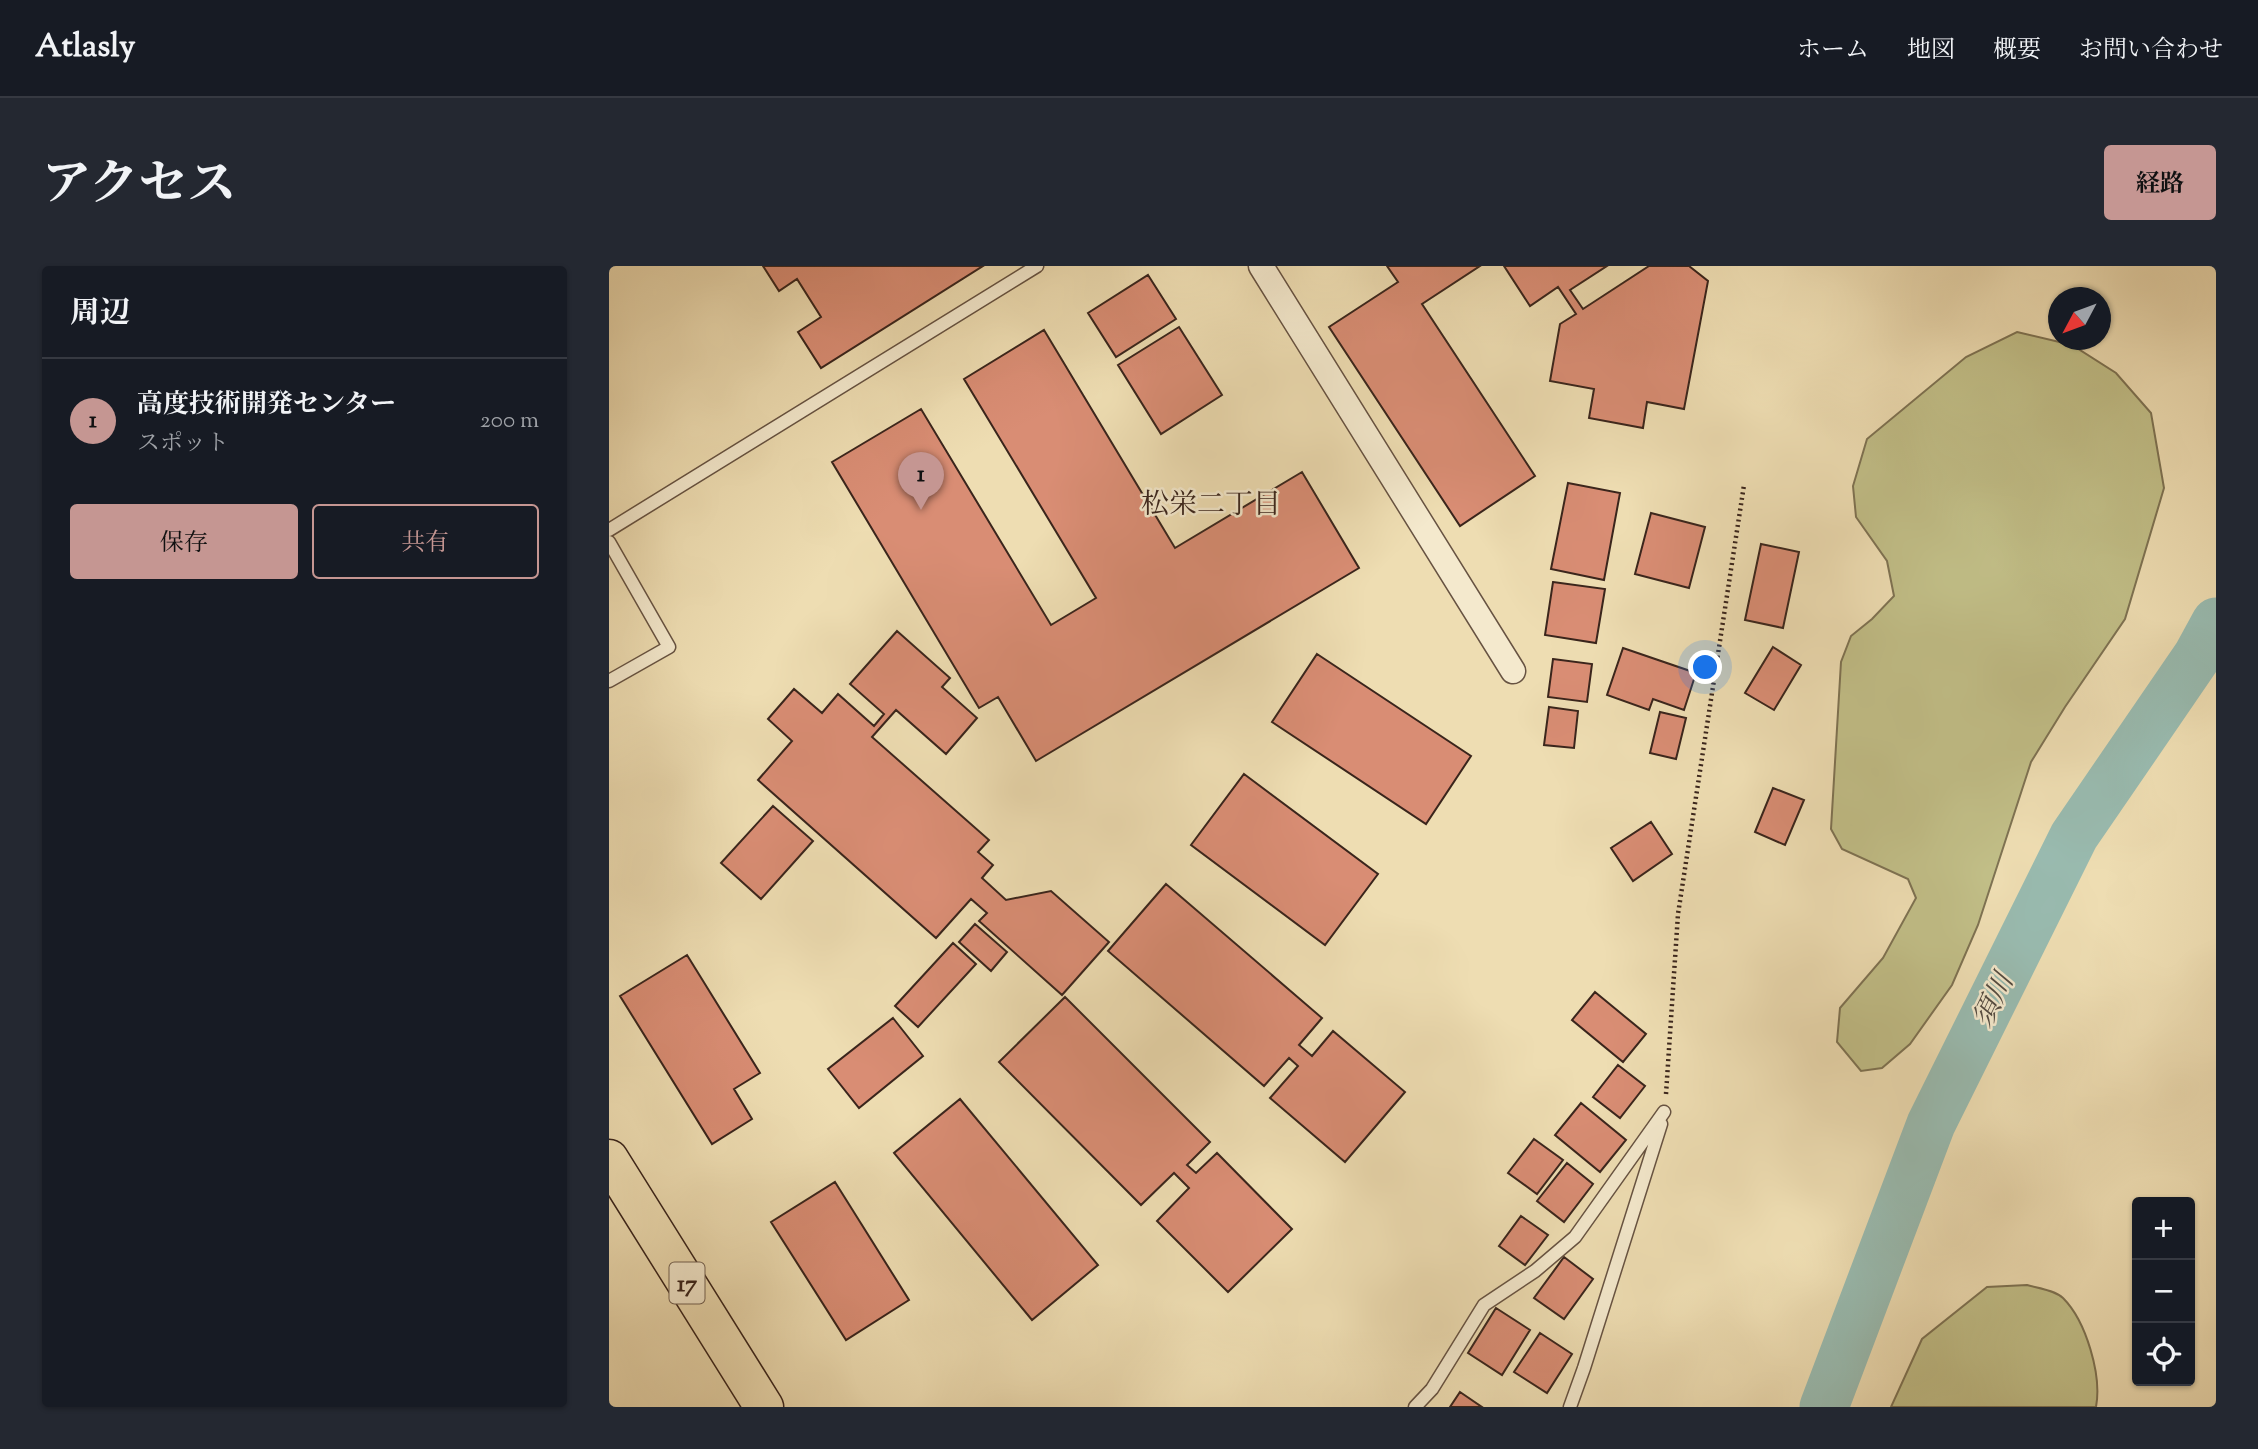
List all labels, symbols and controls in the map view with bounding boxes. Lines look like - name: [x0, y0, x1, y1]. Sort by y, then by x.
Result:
- text: Atlasly: [35, 24, 135, 72]
- text: ホーム: [1797, 34, 1869, 68]
- text: 地図: [1907, 34, 1955, 68]
- text: 概要: [1993, 34, 2041, 68]
- text: お問い合わせ: [2079, 34, 2223, 68]
- button: 経路: [2104, 145, 2216, 220]
- text: アクセス: [42, 152, 237, 222]
- north arrow: [2048, 287, 2111, 350]
- text: 周辺: [70, 293, 130, 336]
- text: 高度技術開発センター: [137, 387, 396, 424]
- text: 1: [89, 405, 97, 438]
- text: 200 m: [480, 405, 539, 438]
- text: スポット: [137, 428, 229, 461]
- pin: 1: [898, 452, 944, 510]
- district label: 松栄二丁目: [1141, 486, 1281, 526]
- button: 保存: [70, 504, 298, 579]
- button: 共有: [312, 504, 539, 579]
- your location: [1688, 650, 1722, 684]
- water label: 須川: [1964, 965, 2026, 1035]
- map controls: [2132, 1197, 2195, 1386]
- button: +: [2132, 1197, 2195, 1260]
- button: −: [2132, 1260, 2195, 1323]
- road number: 17: [669, 1262, 705, 1303]
- button: locate: [2132, 1323, 2195, 1386]

